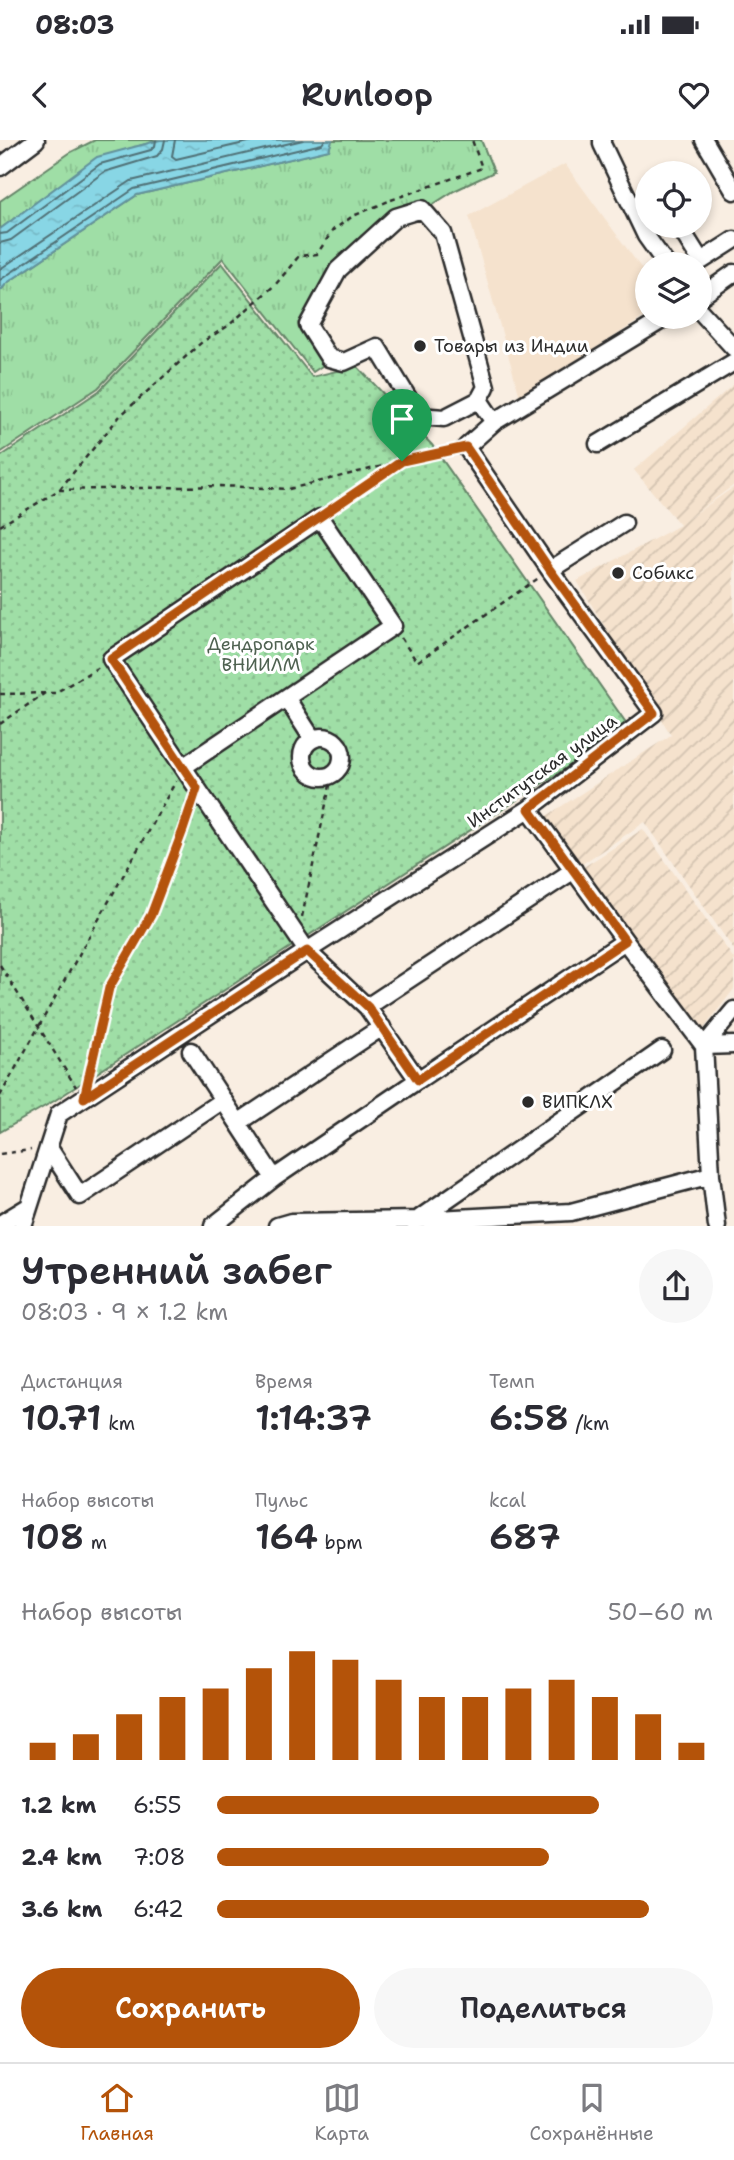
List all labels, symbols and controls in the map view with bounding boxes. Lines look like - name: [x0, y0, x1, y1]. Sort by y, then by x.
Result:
- text: 08:03: [35, 7, 114, 42]
- text: Runloop: [301, 73, 433, 116]
- icon: back: [21, 76, 59, 114]
- icon: heart: [675, 76, 713, 114]
- map controls: [635, 161, 712, 329]
- button: locate: [635, 161, 712, 238]
- button: layers: [635, 252, 712, 329]
- place label: Товары из Индии: [434, 334, 589, 358]
- marker: Товары из Индии: [412, 338, 428, 354]
- pin: [372, 389, 432, 461]
- icon: arrive: [383, 400, 421, 438]
- place label: Собикс: [632, 561, 694, 585]
- marker: Собикс: [610, 565, 626, 581]
- park label: Дендропарк ВНИИЛМ: [207, 632, 315, 677]
- street label: Институтская улица: [463, 709, 621, 833]
- place label: ВИПКЛХ: [542, 1090, 613, 1114]
- marker: ВИПКЛХ: [520, 1094, 536, 1110]
- text: Утренний забег: [21, 1245, 332, 1296]
- button: share: [639, 1249, 713, 1323]
- text: 08:03 · 9 × 1.2 km: [21, 1297, 228, 1327]
- text: Дистанция: [21, 1369, 123, 1394]
- text: Время: [255, 1369, 313, 1394]
- text: Темп: [489, 1369, 535, 1394]
- text: 10.71: [21, 1394, 102, 1441]
- text: 1:14:37: [255, 1394, 372, 1441]
- text: 6:58: [489, 1394, 569, 1441]
- text: km: [102, 1411, 135, 1436]
- text: /km: [569, 1411, 609, 1436]
- text: Набор высоты: [21, 1488, 154, 1513]
- text: Пульс: [255, 1488, 308, 1513]
- text: kcal: [489, 1488, 526, 1513]
- text: 108: [21, 1513, 84, 1560]
- text: 164: [255, 1513, 318, 1560]
- text: 687: [489, 1513, 561, 1560]
- text: m: [84, 1530, 107, 1555]
- text: bpm: [318, 1530, 363, 1555]
- text: Набор высоты: [21, 1597, 182, 1627]
- text: 50–60 m: [608, 1597, 713, 1627]
- text: 1.2 km: [21, 1790, 97, 1820]
- text: 6:55: [133, 1790, 182, 1820]
- text: 2.4 km: [21, 1842, 102, 1872]
- text: 7:08: [133, 1842, 186, 1872]
- text: 3.6 km: [21, 1894, 102, 1924]
- text: 6:42: [133, 1894, 184, 1924]
- button: Сохранить: [21, 1968, 360, 2048]
- button: Поделиться: [374, 1968, 713, 2048]
- tab: Главная: [80, 2079, 154, 2146]
- tab: Карта: [315, 2079, 369, 2146]
- tab: Сохранённые: [530, 2079, 654, 2146]

